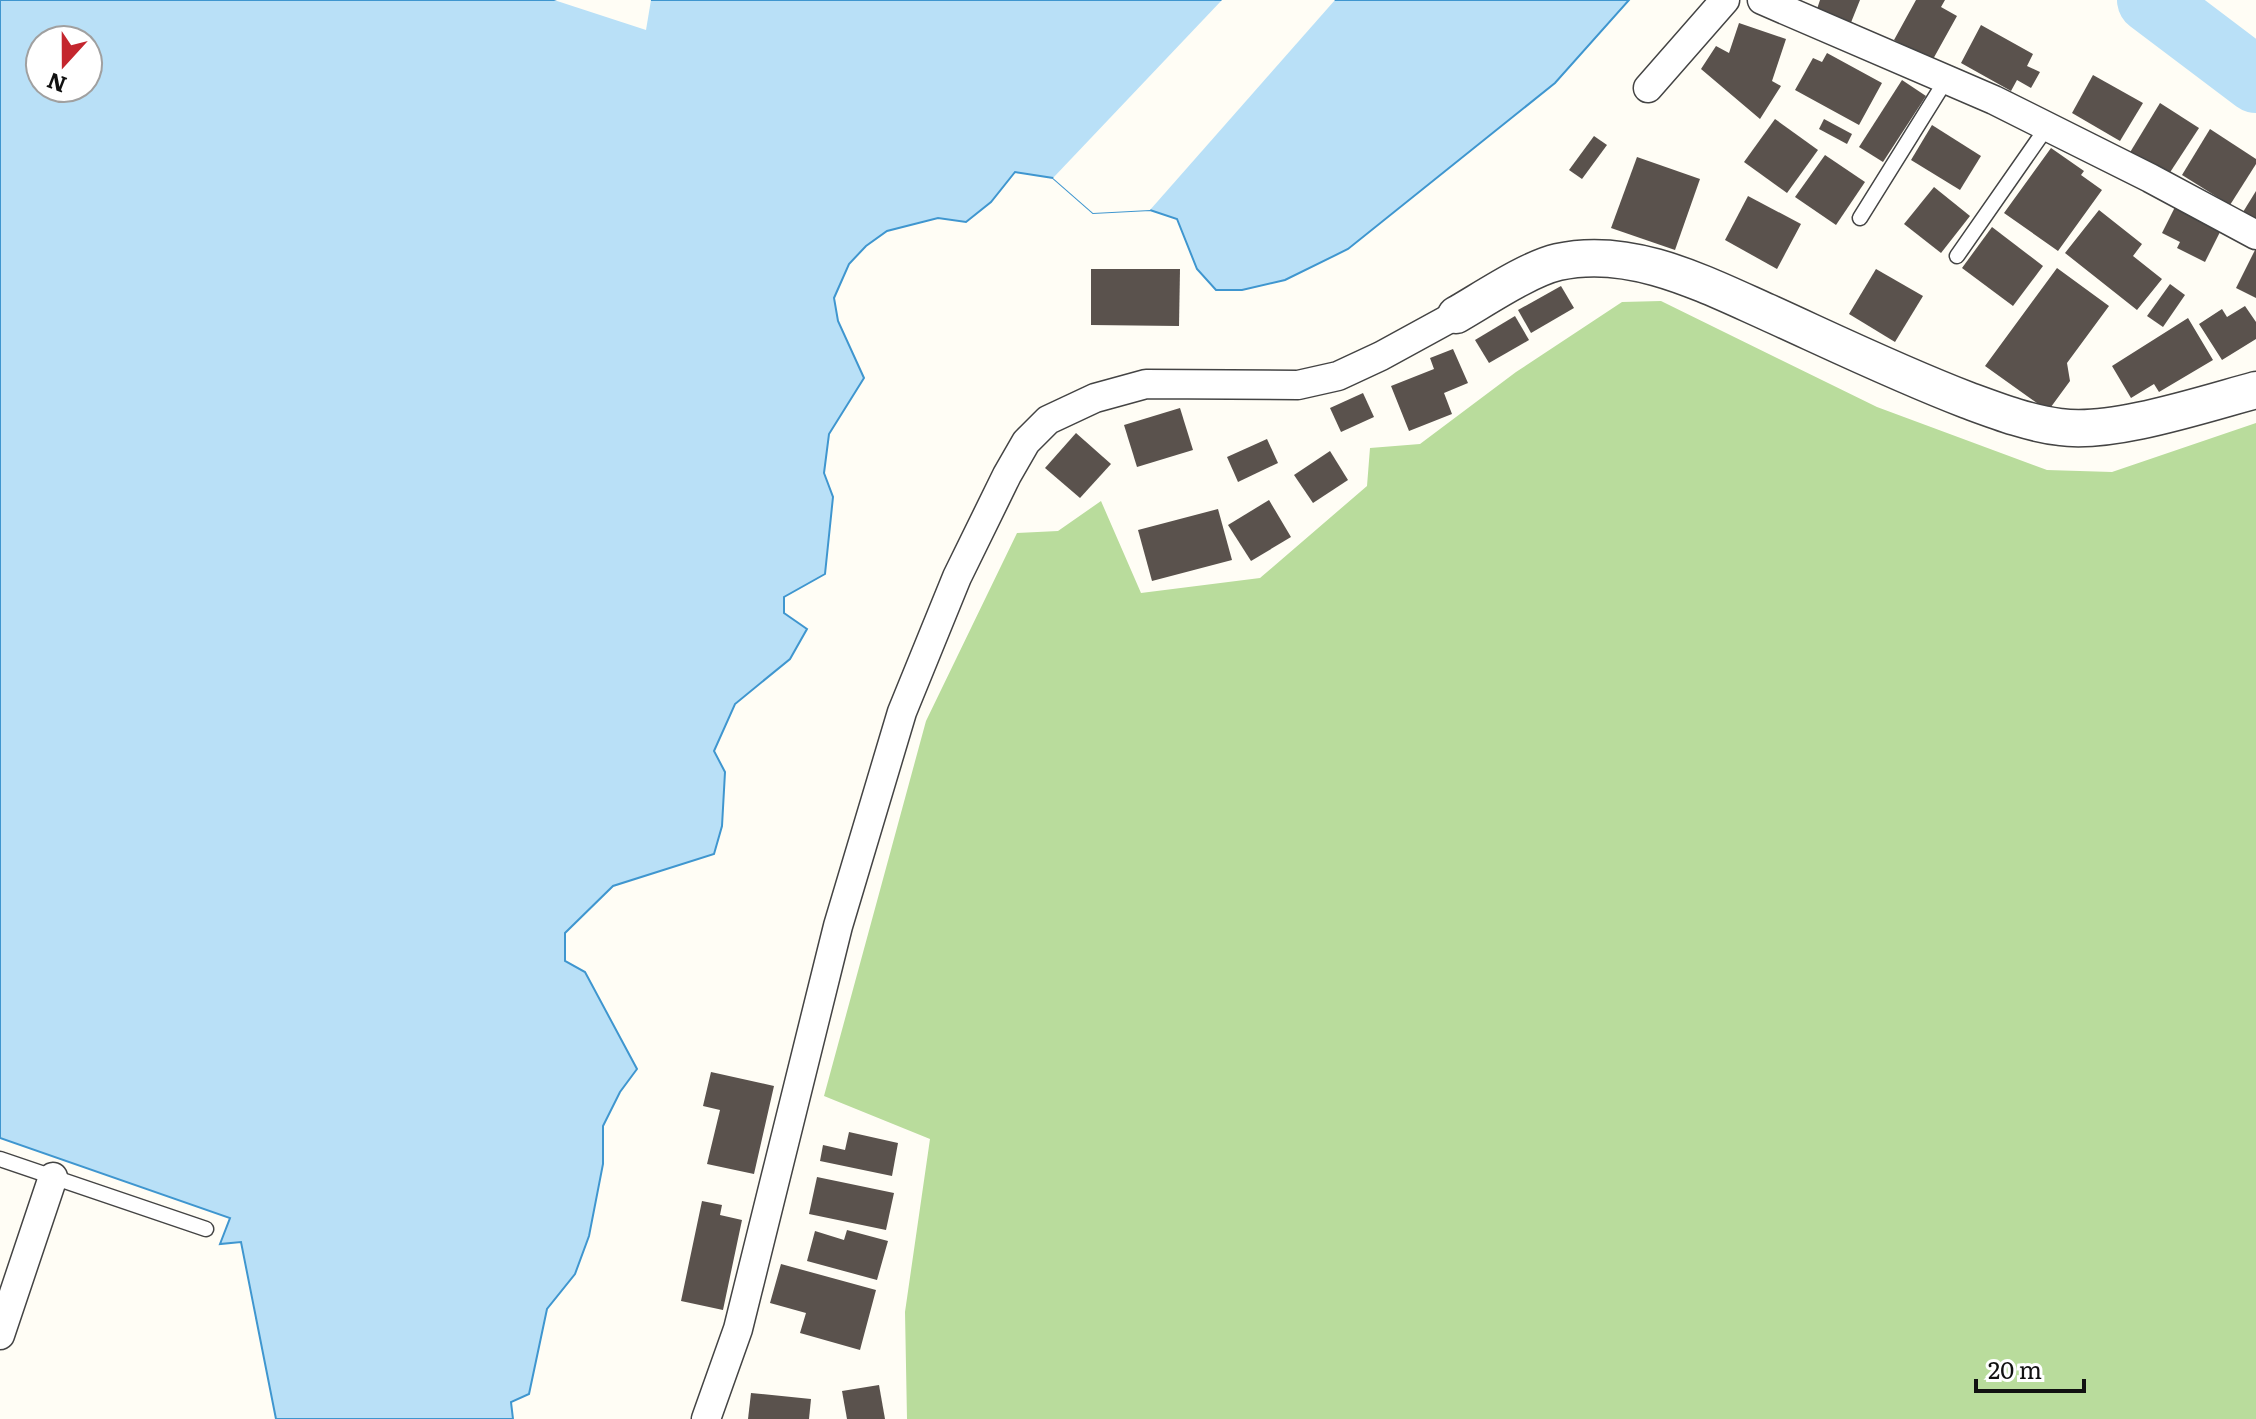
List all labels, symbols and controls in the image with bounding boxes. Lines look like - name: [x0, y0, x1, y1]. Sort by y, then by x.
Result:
- north arrow: [24, 24, 104, 104]
- text: N: [42, 65, 71, 103]
- scale bar: [1976, 1343, 2084, 1393]
- text: 20 m: [1988, 1351, 2042, 1386]

